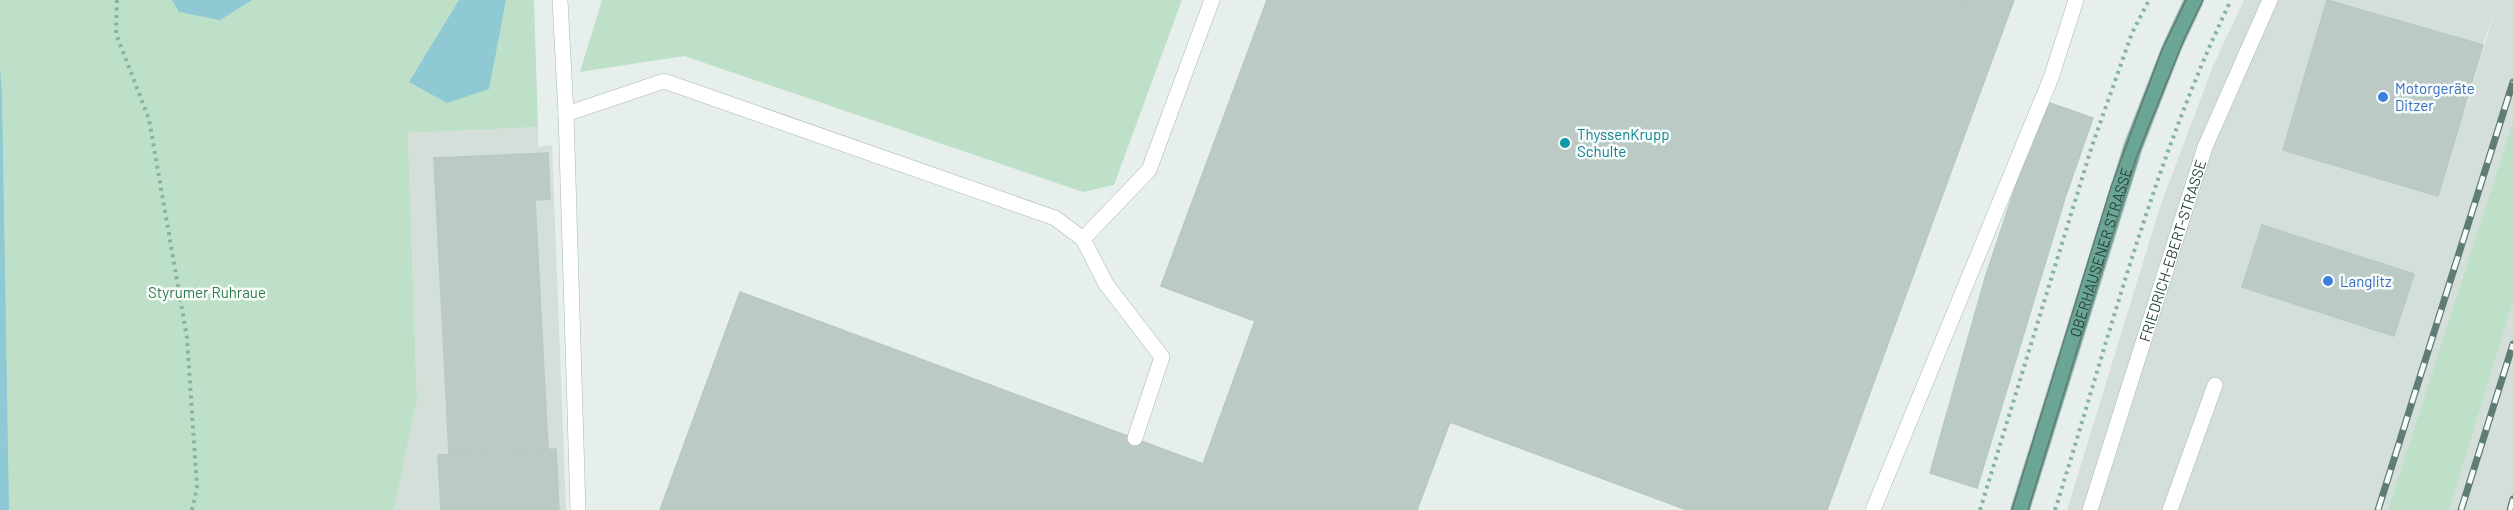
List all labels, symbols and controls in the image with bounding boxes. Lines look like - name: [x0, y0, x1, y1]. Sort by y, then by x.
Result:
- place label: Motorgeräte Ditzer: [2395, 79, 2475, 114]
- marker: Motorgeräte Ditzer: [2376, 90, 2390, 104]
- place label: ThyssenKrupp Schulte: [1577, 125, 1669, 160]
- marker: ThyssenKrupp Schulte: [1558, 136, 1572, 150]
- street label: FRIEDRICH-EBERT-STRASSE: [2135, 157, 2209, 344]
- street label: OBERHAUSENER STRASSE: [2065, 165, 2135, 339]
- place label: Langlitz: [2340, 272, 2392, 290]
- marker: Langlitz: [2321, 274, 2335, 288]
- park label: Styrumer Ruhraue: [148, 283, 266, 301]

